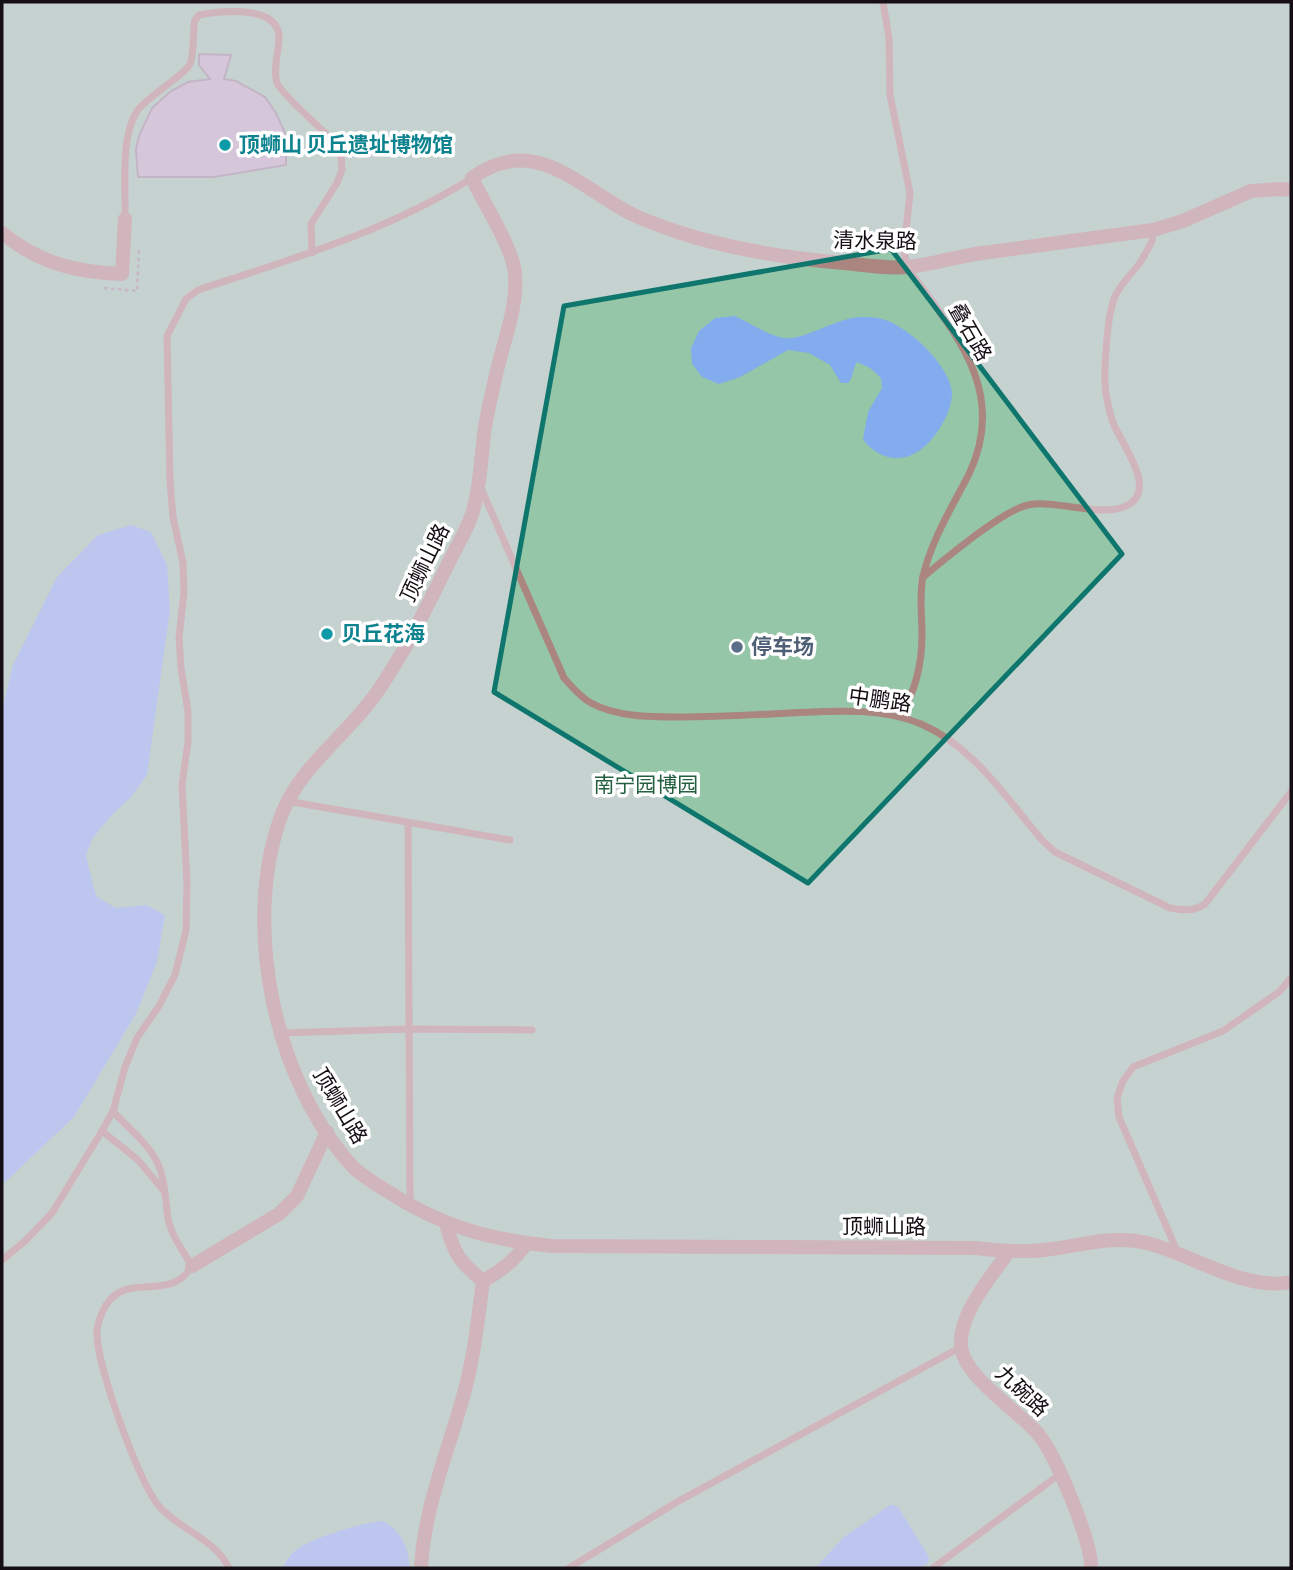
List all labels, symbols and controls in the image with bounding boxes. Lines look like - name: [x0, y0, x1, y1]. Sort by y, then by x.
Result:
- place label: 顶蛳山 贝丘遗址博物馆: [239, 131, 453, 156]
- marker: 顶蛳山 贝丘遗址博物馆: [217, 137, 233, 153]
- street label: 清水泉路: [833, 226, 917, 253]
- street label: 叠石路: [945, 298, 998, 365]
- street label: 顶蛳山路: [394, 519, 453, 606]
- place label: 贝丘花海: [341, 620, 425, 645]
- marker: 贝丘花海: [319, 626, 335, 642]
- place label: 停车场: [751, 633, 814, 658]
- marker: 停车场: [729, 639, 745, 655]
- street label: 中鹏路: [847, 682, 913, 715]
- park label: 南宁园博园: [594, 771, 699, 796]
- street label: 顶蛳山路: [309, 1063, 374, 1148]
- street label: 顶蛳山路: [842, 1213, 926, 1238]
- street label: 九碗路: [991, 1359, 1055, 1421]

